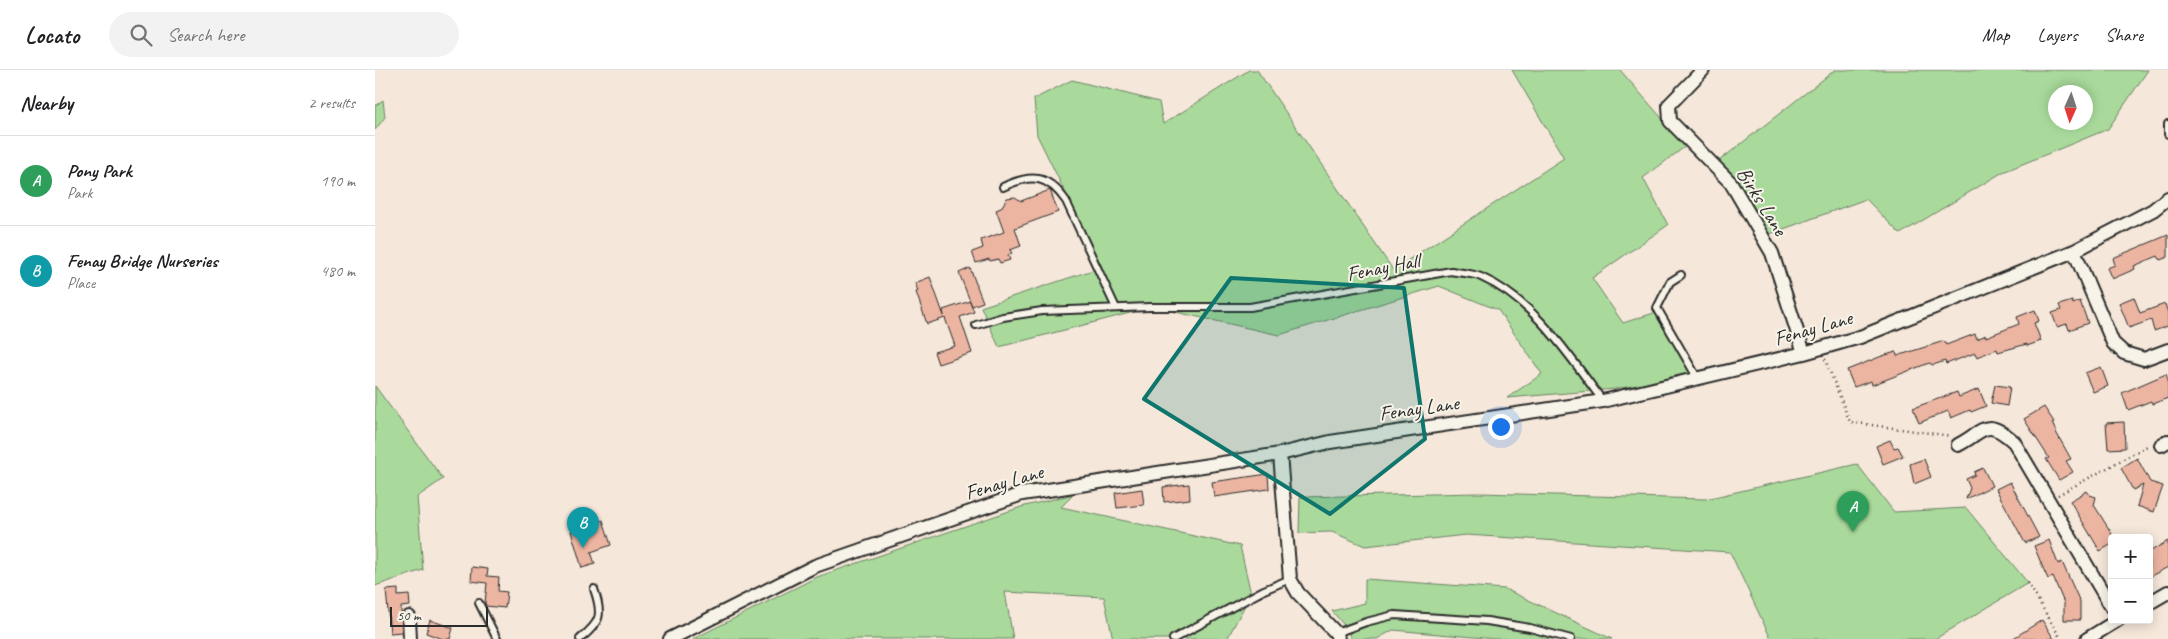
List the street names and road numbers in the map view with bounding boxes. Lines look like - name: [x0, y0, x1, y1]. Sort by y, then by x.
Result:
- street label: Birks Lane: [1731, 162, 1794, 241]
- street label: Fenay Hall: [1344, 247, 1425, 287]
- street label: Fenay Lane: [1771, 304, 1857, 352]
- street label: Fenay Lane: [1378, 389, 1463, 426]
- street label: Fenay Lane: [962, 458, 1048, 506]

